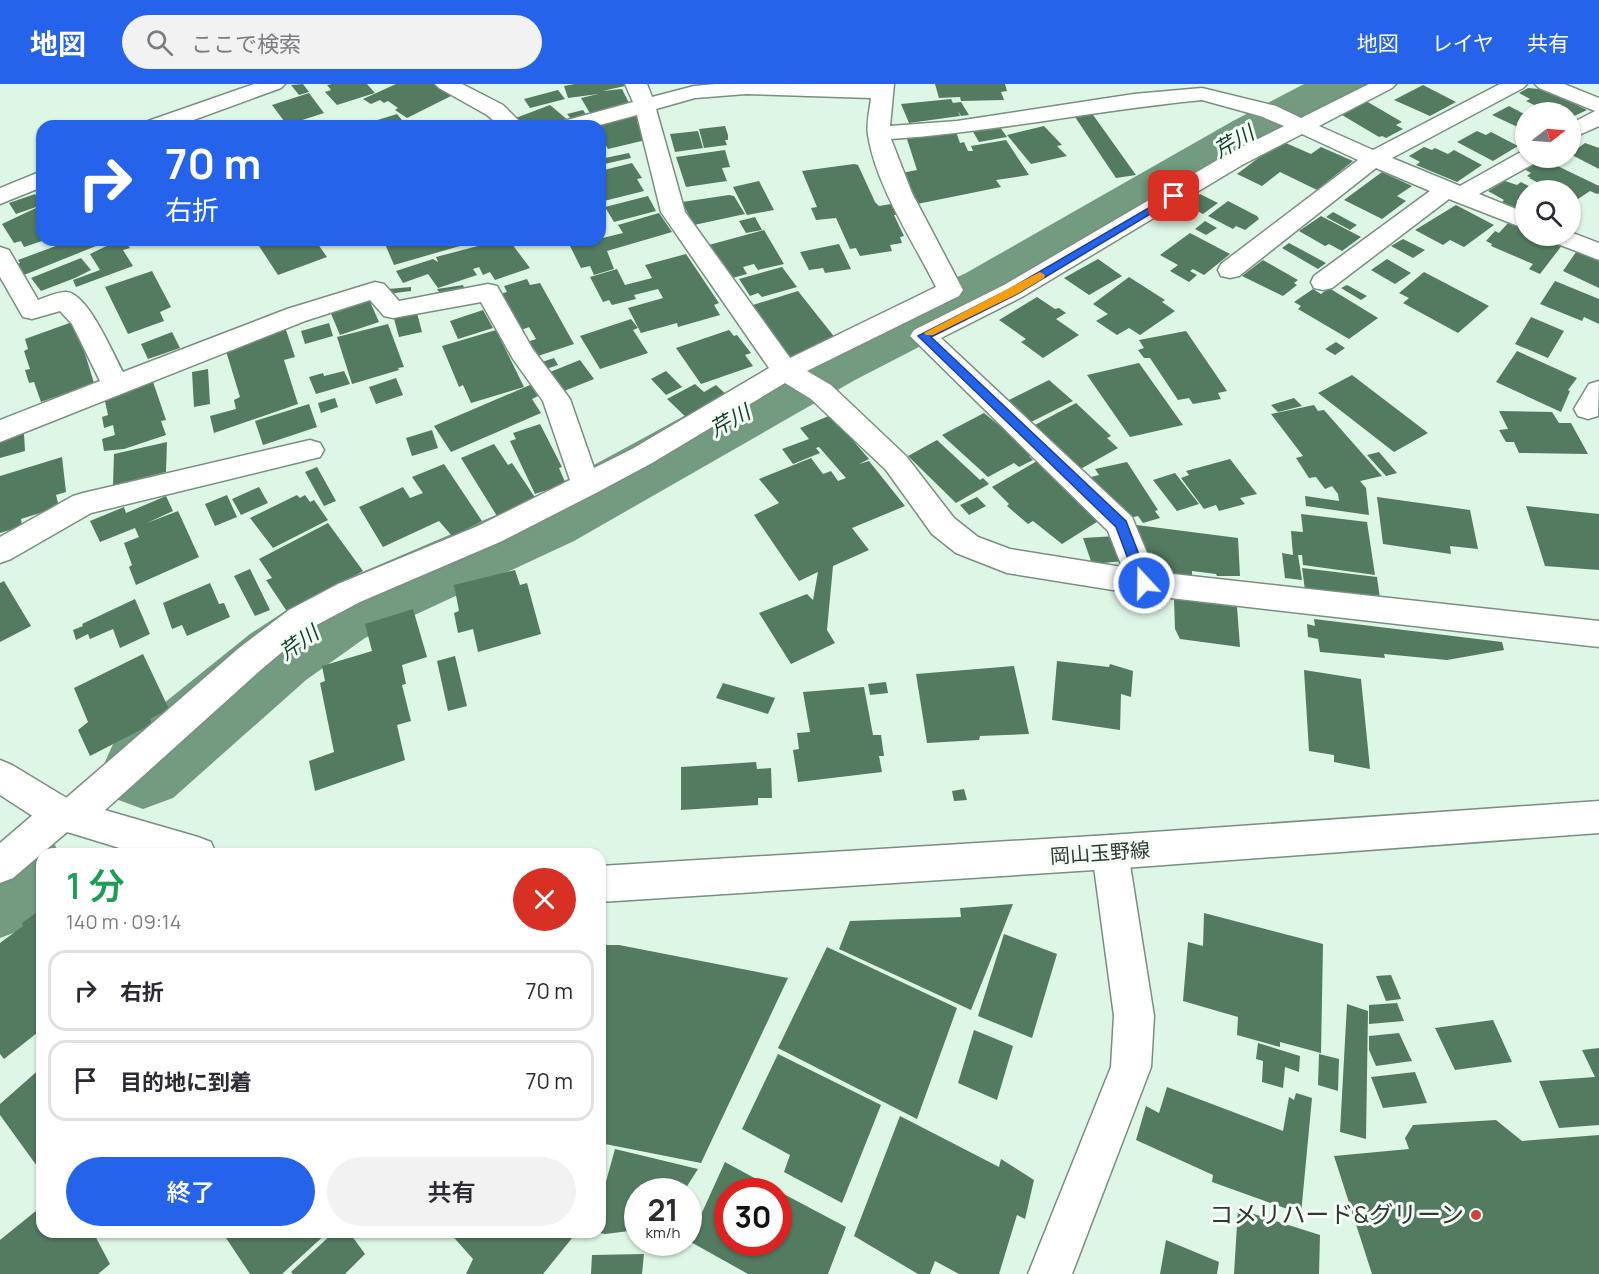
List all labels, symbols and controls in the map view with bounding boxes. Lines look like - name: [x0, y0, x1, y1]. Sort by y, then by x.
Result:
- search box: [122, 15, 542, 69]
- text: 地図: [30, 24, 86, 62]
- icon: search: [143, 26, 176, 59]
- text: ここで検索: [191, 29, 301, 59]
- text: 地図: [1357, 29, 1399, 57]
- text: レイヤ: [1432, 29, 1494, 57]
- text: 共有: [1527, 29, 1569, 57]
- north arrow: [1515, 102, 1581, 168]
- map controls: [1515, 102, 1581, 246]
- water label: 芹川: [1208, 118, 1260, 164]
- text: 70 m: [165, 134, 261, 192]
- icon: right: [66, 144, 144, 222]
- pin: [1148, 170, 1199, 221]
- icon: arrive: [1157, 179, 1190, 212]
- button: search: [1515, 180, 1581, 246]
- text: 右折: [165, 191, 219, 228]
- water label: 芹川: [704, 397, 756, 443]
- position arrow: [1112, 551, 1176, 615]
- water label: 芹川: [273, 618, 325, 666]
- street label: 岡山玉野線: [1049, 836, 1151, 869]
- text: 1 分: [66, 861, 124, 910]
- button: close: [513, 868, 576, 931]
- text: 140 m · 09:14: [66, 908, 181, 935]
- icon: right: [69, 974, 102, 1007]
- text: 70 m: [525, 976, 573, 1006]
- text: 右折: [120, 977, 164, 1007]
- icon: arrive: [69, 1064, 102, 1097]
- text: 70 m: [525, 1066, 573, 1096]
- text: 目的地に到着: [120, 1067, 252, 1097]
- button: 終了: [66, 1157, 315, 1226]
- button: 共有: [327, 1157, 576, 1226]
- speed limit sign: 30: [714, 1178, 792, 1256]
- text: 21: [647, 1189, 679, 1230]
- place label: コメリハード&グリーン: [1210, 1197, 1464, 1230]
- marker: コメリハード&グリーン: [1469, 1208, 1483, 1222]
- text: km/h: [646, 1222, 680, 1243]

